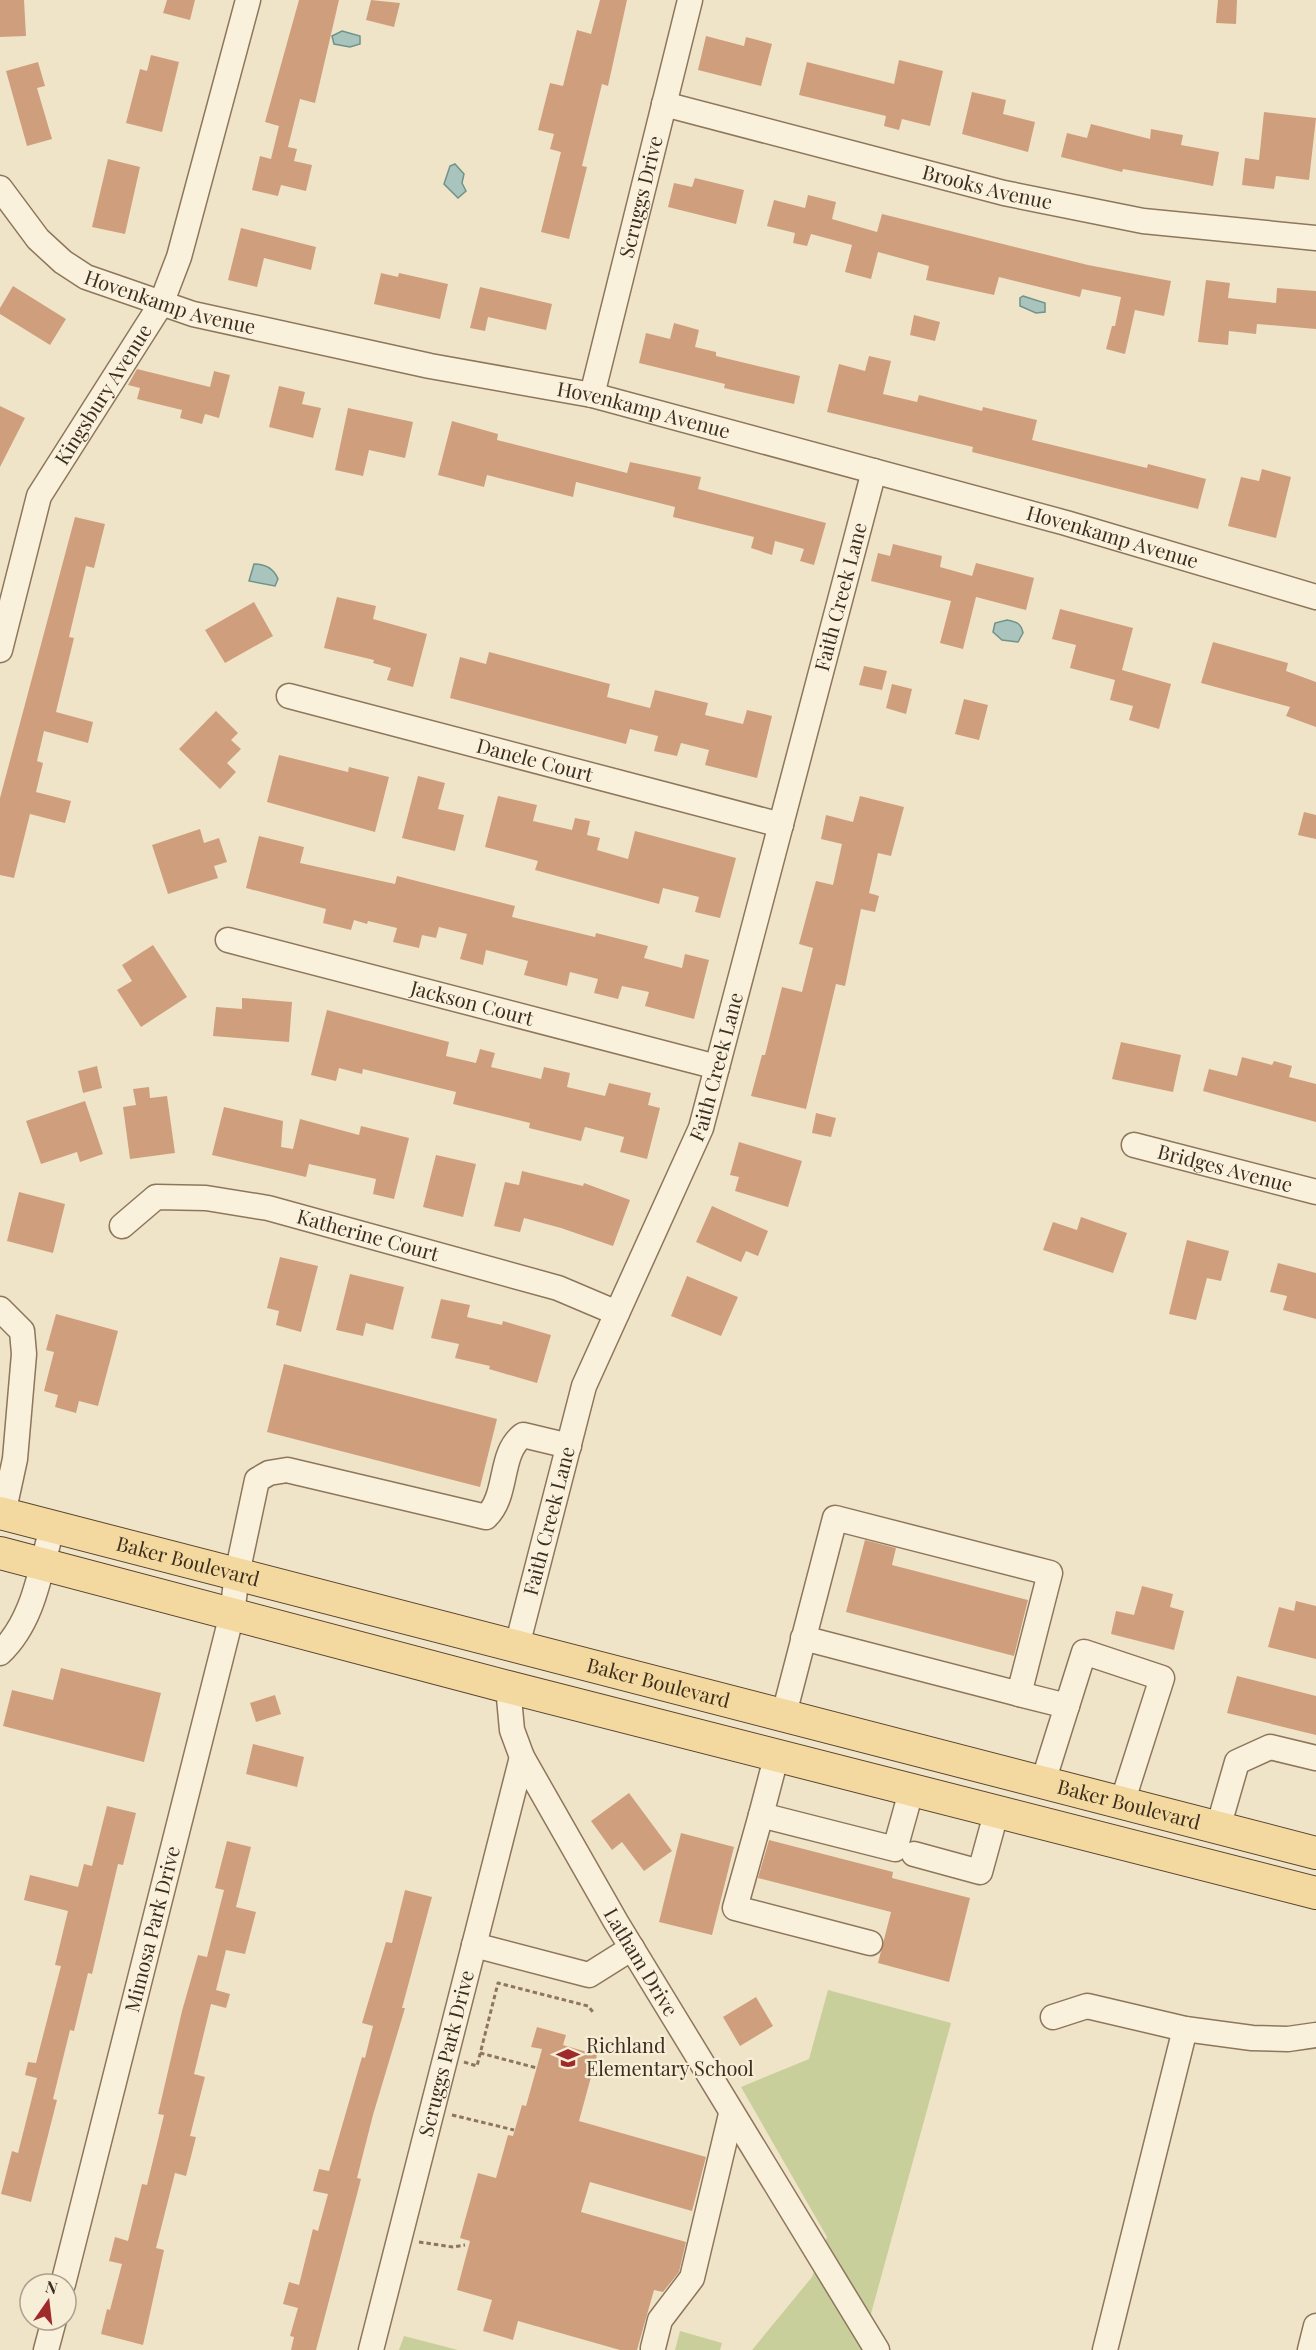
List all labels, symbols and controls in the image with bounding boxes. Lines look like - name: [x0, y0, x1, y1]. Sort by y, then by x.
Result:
- street label: Scruggs Drive: [612, 133, 668, 261]
- street label: Brooks Avenue: [920, 157, 1055, 214]
- street label: Hovenkamp Avenue: [81, 263, 258, 339]
- street label: Kingsbury Avenue: [47, 318, 157, 469]
- street label: Hovenkamp Avenue: [555, 374, 733, 444]
- street label: Hovenkamp Avenue: [1024, 498, 1202, 574]
- street label: Faith Creek Lane: [807, 519, 872, 674]
- street label: Danele Court: [474, 731, 597, 787]
- street label: Jackson Court: [407, 973, 538, 1031]
- street label: Faith Creek Lane: [682, 989, 748, 1145]
- street label: Bridges Avenue: [1155, 1137, 1296, 1197]
- street label: Katherine Court: [294, 1202, 443, 1267]
- street label: Faith Creek Lane: [516, 1443, 580, 1598]
- street label: Baker Boulevard: [114, 1529, 263, 1592]
- street label: Baker Boulevard: [584, 1650, 734, 1713]
- street label: Baker Boulevard: [1055, 1772, 1204, 1835]
- street label: Mimosa Park Drive: [117, 1843, 185, 2015]
- street label: Latham Drive: [599, 1902, 685, 2021]
- street label: Scruggs Park Drive: [411, 1967, 479, 2139]
- place label: Richland Elementary School: [586, 2031, 754, 2081]
- school or university icon: Richland Elementary School: [555, 2045, 581, 2071]
- north arrow: [18, 2272, 78, 2332]
- text: N: [44, 2275, 60, 2299]

